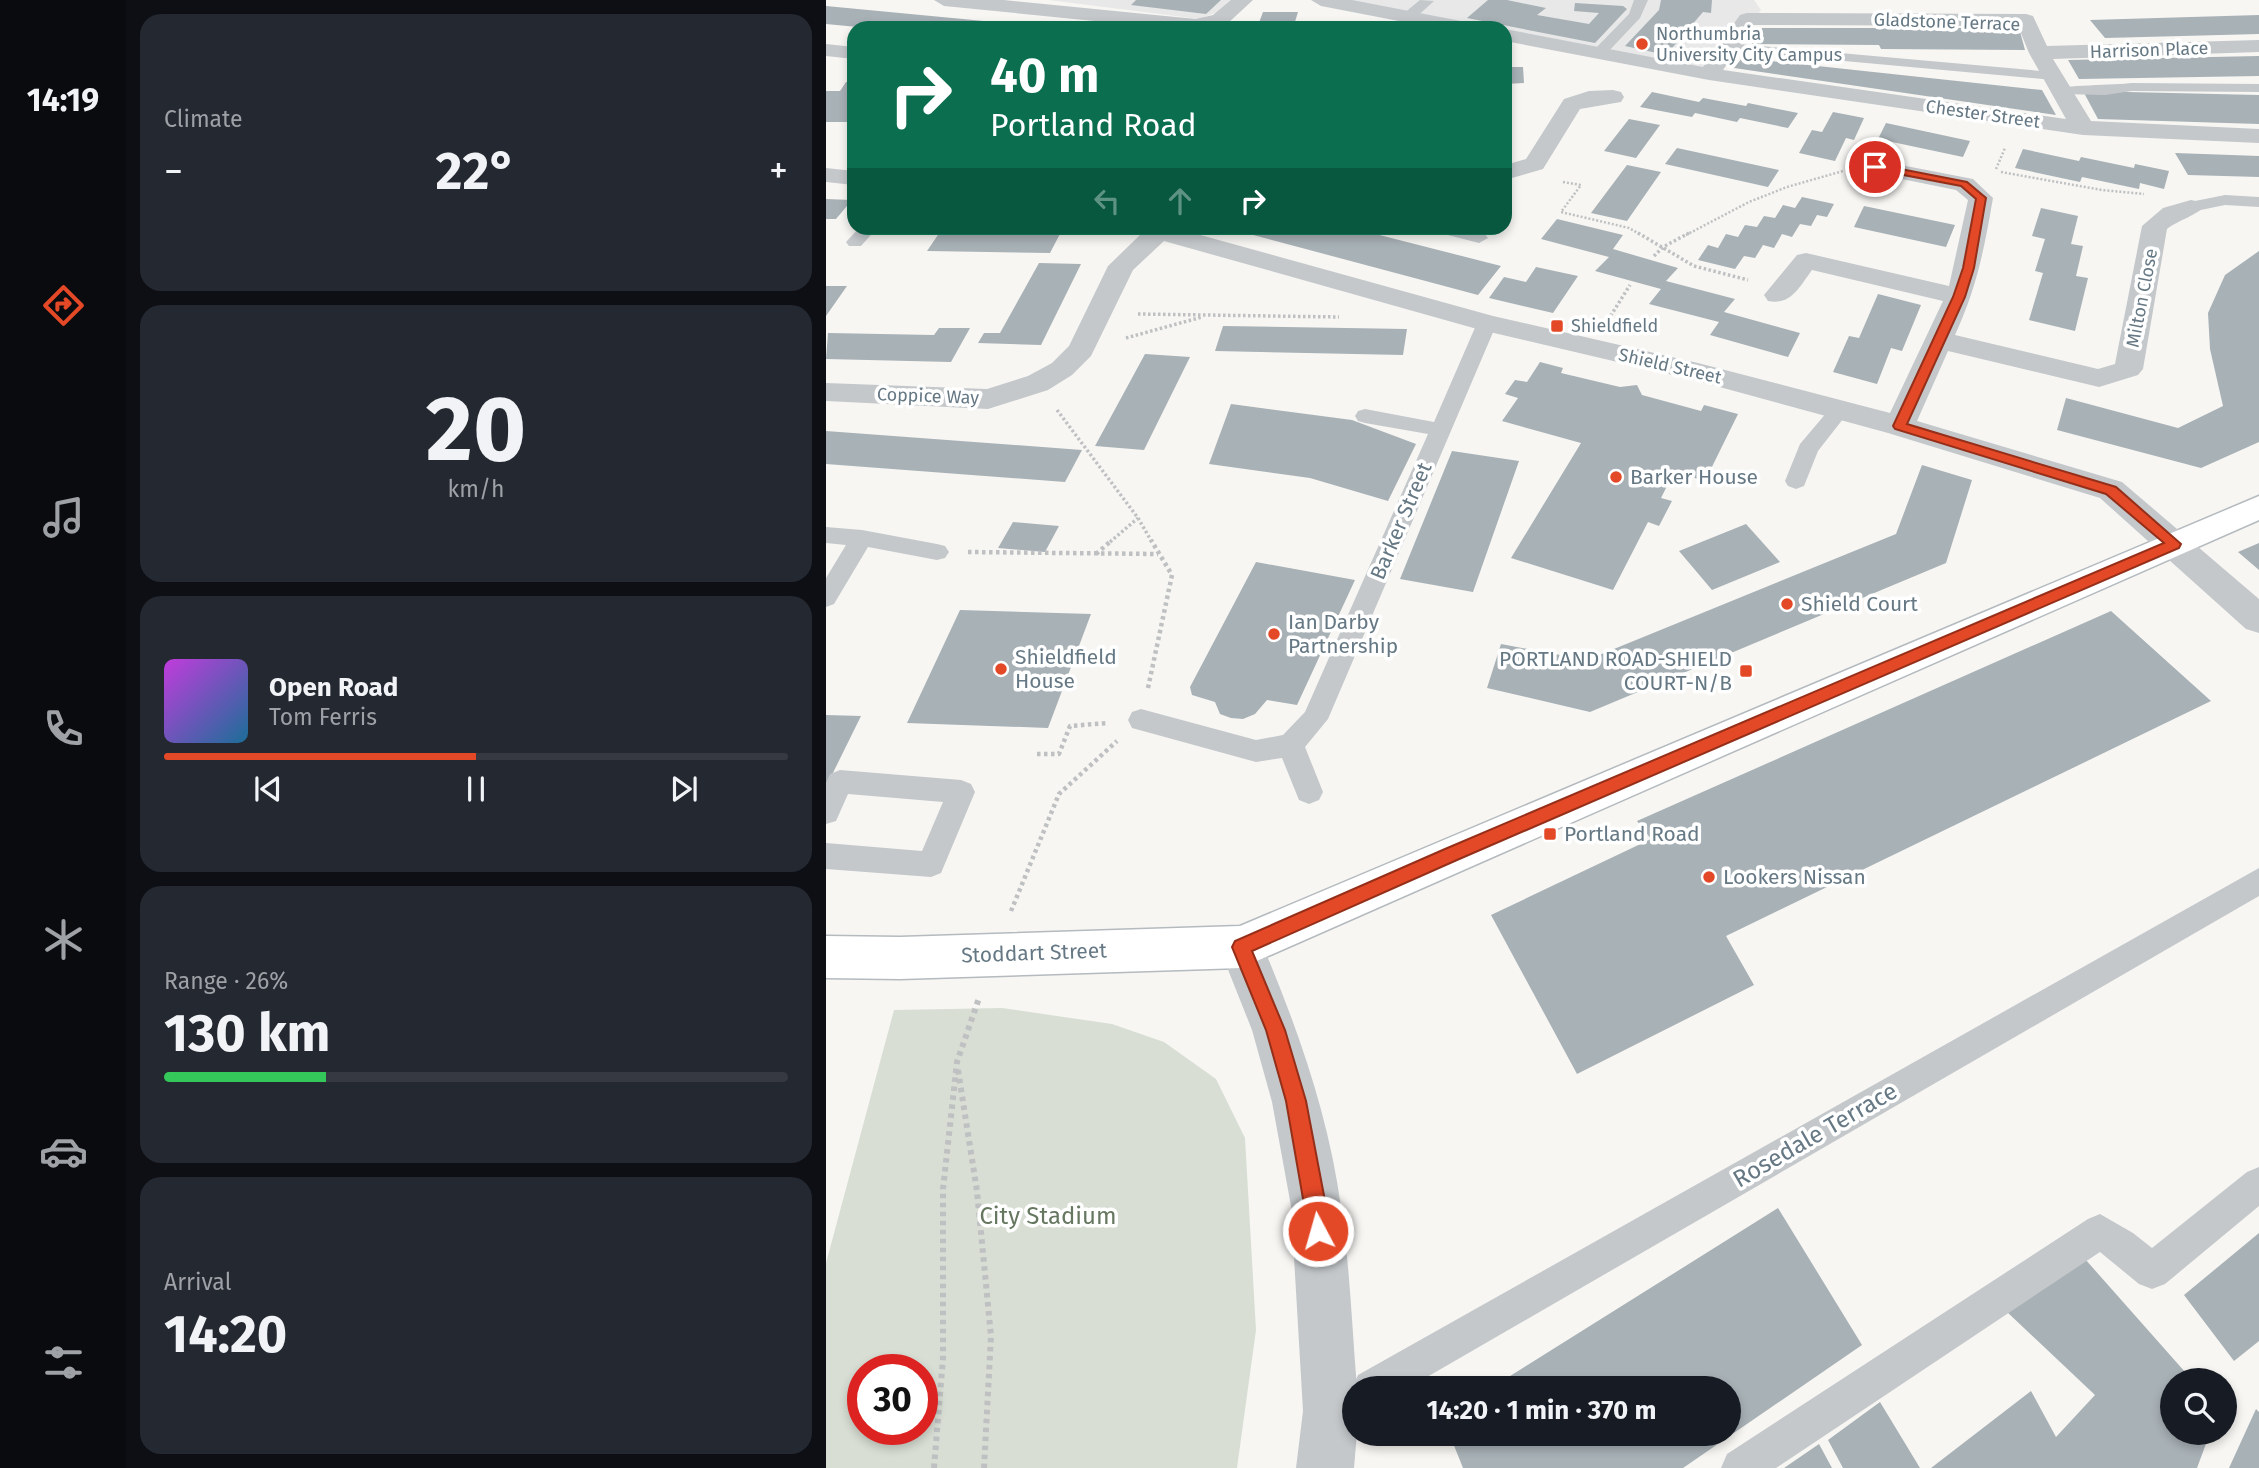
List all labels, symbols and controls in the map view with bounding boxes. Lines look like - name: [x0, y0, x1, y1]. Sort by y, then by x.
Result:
- street label: Gladstone Terrace: [1873, 8, 2021, 36]
- place label: Northumbria University City Campus: [1656, 23, 1842, 66]
- marker: Northumbria University City Campus: [1634, 36, 1650, 52]
- street label: Harrison Place: [2089, 37, 2209, 63]
- text: 40 m: [990, 46, 1099, 105]
- icon: right: [875, 49, 966, 140]
- text: 14:19: [27, 81, 99, 119]
- street label: Chester Street: [1924, 95, 2042, 133]
- text: Climate: [164, 105, 243, 133]
- text: Portland Road: [990, 106, 1197, 144]
- pin: [1845, 137, 1905, 197]
- text: 22°: [436, 140, 516, 203]
- text: −: [164, 148, 183, 194]
- text: +: [769, 148, 788, 194]
- icon: arrive: [1856, 148, 1894, 186]
- icon: left: [1088, 182, 1126, 220]
- icon: ahead: [1161, 182, 1199, 220]
- icon: right: [1234, 182, 1272, 220]
- street label: Milton Close: [2122, 247, 2162, 349]
- icon: directions: [39, 281, 88, 330]
- place label: Shieldfield: [1571, 315, 1658, 337]
- marker: Shieldfield: [1549, 318, 1565, 334]
- street label: Shield Street: [1616, 343, 1724, 389]
- text: 20: [426, 375, 526, 484]
- street label: Coppice Way: [877, 383, 980, 409]
- street label: Barker Street: [1365, 458, 1438, 584]
- place label: Barker House: [1630, 464, 1758, 490]
- marker: Barker House: [1608, 469, 1624, 485]
- text: km/h: [448, 475, 504, 503]
- icon: music: [39, 493, 88, 542]
- place label: Shield Court: [1801, 591, 1918, 617]
- marker: Shield Court: [1779, 596, 1795, 612]
- place label: Ian Darby Partnership: [1288, 609, 1398, 659]
- marker: Ian Darby Partnership: [1266, 626, 1282, 642]
- place label: Shieldfield House: [1015, 644, 1117, 694]
- place label: PORTLAND ROAD-SHIELD COURT-N/B: [1499, 646, 1732, 696]
- marker: Shieldfield House: [993, 661, 1009, 677]
- marker: PORTLAND ROAD-SHIELD COURT-N/B: [1738, 663, 1754, 679]
- text: Open Road: [269, 672, 398, 703]
- text: Tom Ferris: [269, 703, 377, 731]
- icon: phone: [39, 704, 88, 753]
- icon: previous: [249, 770, 287, 808]
- icon: pause: [457, 770, 495, 808]
- icon: next: [665, 770, 703, 808]
- place label: Portland Road: [1564, 821, 1700, 847]
- marker: Portland Road: [1542, 826, 1558, 842]
- place label: Lookers Nissan: [1723, 864, 1866, 890]
- marker: Lookers Nissan: [1701, 869, 1717, 885]
- icon: climate: [39, 915, 88, 964]
- street label: Stoddart Street: [961, 937, 1108, 969]
- text: Range · 26%: [164, 967, 288, 995]
- text: 130 km: [164, 1002, 331, 1065]
- street label: Rosedale Terrace: [1728, 1077, 1902, 1193]
- icon: car: [39, 1127, 88, 1176]
- position arrow: [1281, 1194, 1355, 1268]
- park label: City Stadium: [979, 1202, 1117, 1230]
- text: Arrival: [164, 1268, 231, 1296]
- text: 14:20: [164, 1303, 287, 1366]
- icon: filters: [39, 1338, 88, 1387]
- speed limit sign: 30: [847, 1354, 938, 1445]
- map controls: [2160, 1368, 2237, 1445]
- button: search: [2160, 1368, 2237, 1445]
- text: 14:20 · 1 min · 370 m: [1427, 1395, 1656, 1426]

